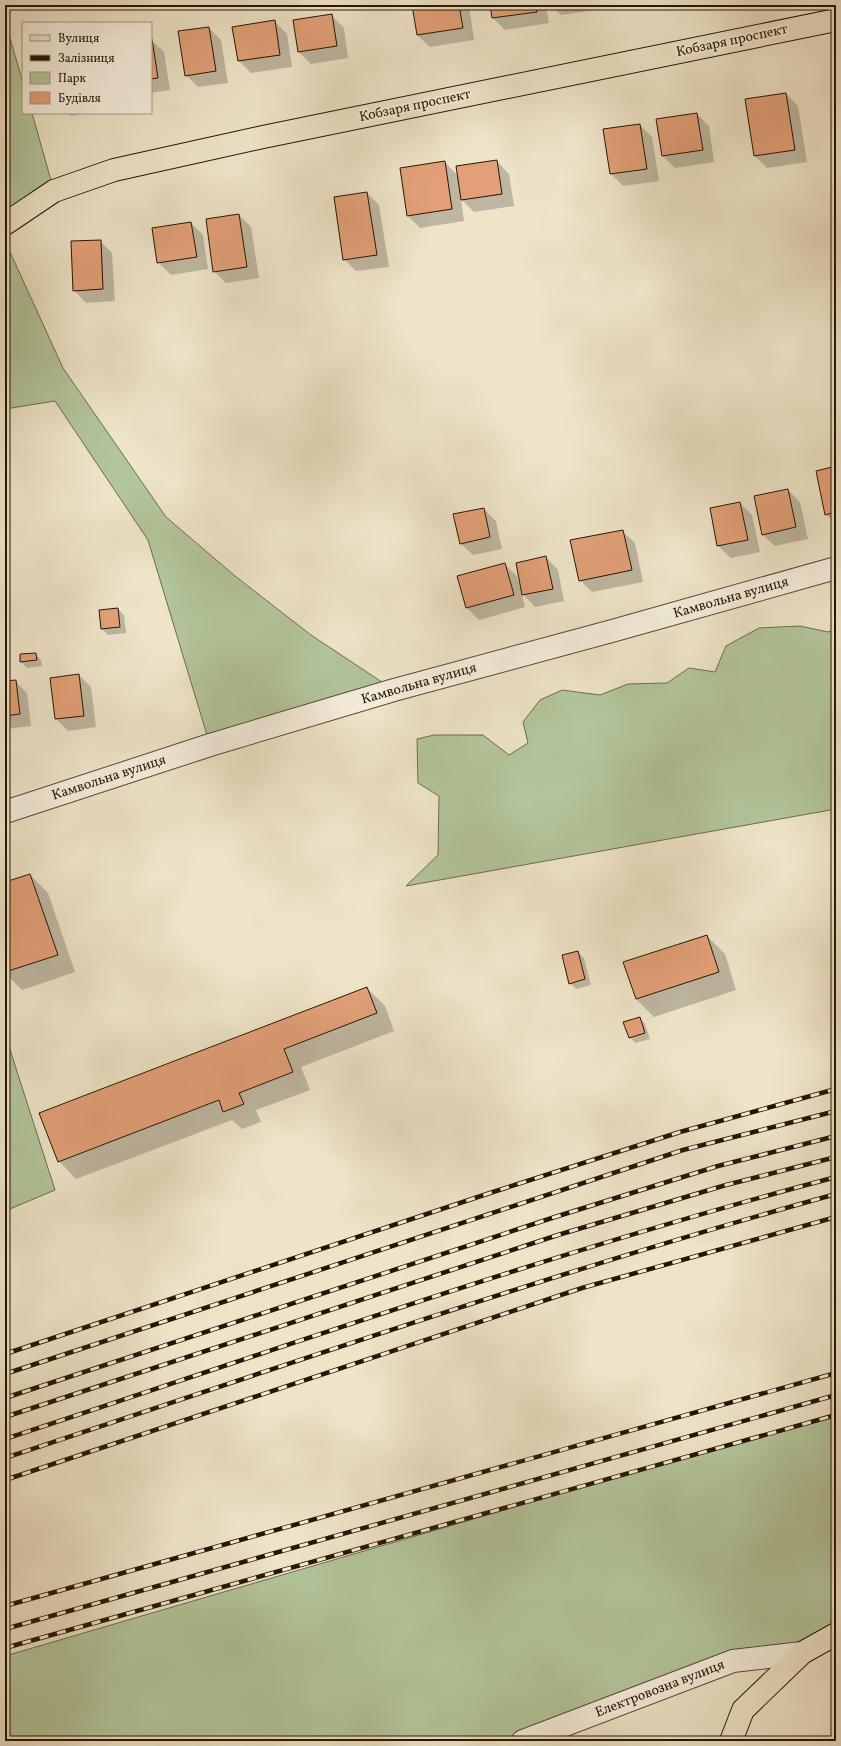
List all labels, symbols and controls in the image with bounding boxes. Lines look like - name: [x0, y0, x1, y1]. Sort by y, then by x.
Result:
- street label: Кобзаря проспект: [674, 20, 790, 62]
- legend: [22, 22, 152, 114]
- text: Вулиця: [58, 31, 99, 47]
- text: Залізниця: [58, 51, 114, 67]
- text: Парк: [58, 71, 86, 87]
- street label: Кобзаря проспект: [357, 85, 473, 127]
- text: Будівля: [58, 91, 101, 107]
- street label: Камвольна вулиця: [671, 572, 791, 624]
- street label: Камвольна вулиця: [359, 658, 479, 710]
- street label: Камвольна вулиця: [49, 751, 169, 805]
- street label: Електровозна вулиця: [592, 1656, 728, 1722]

